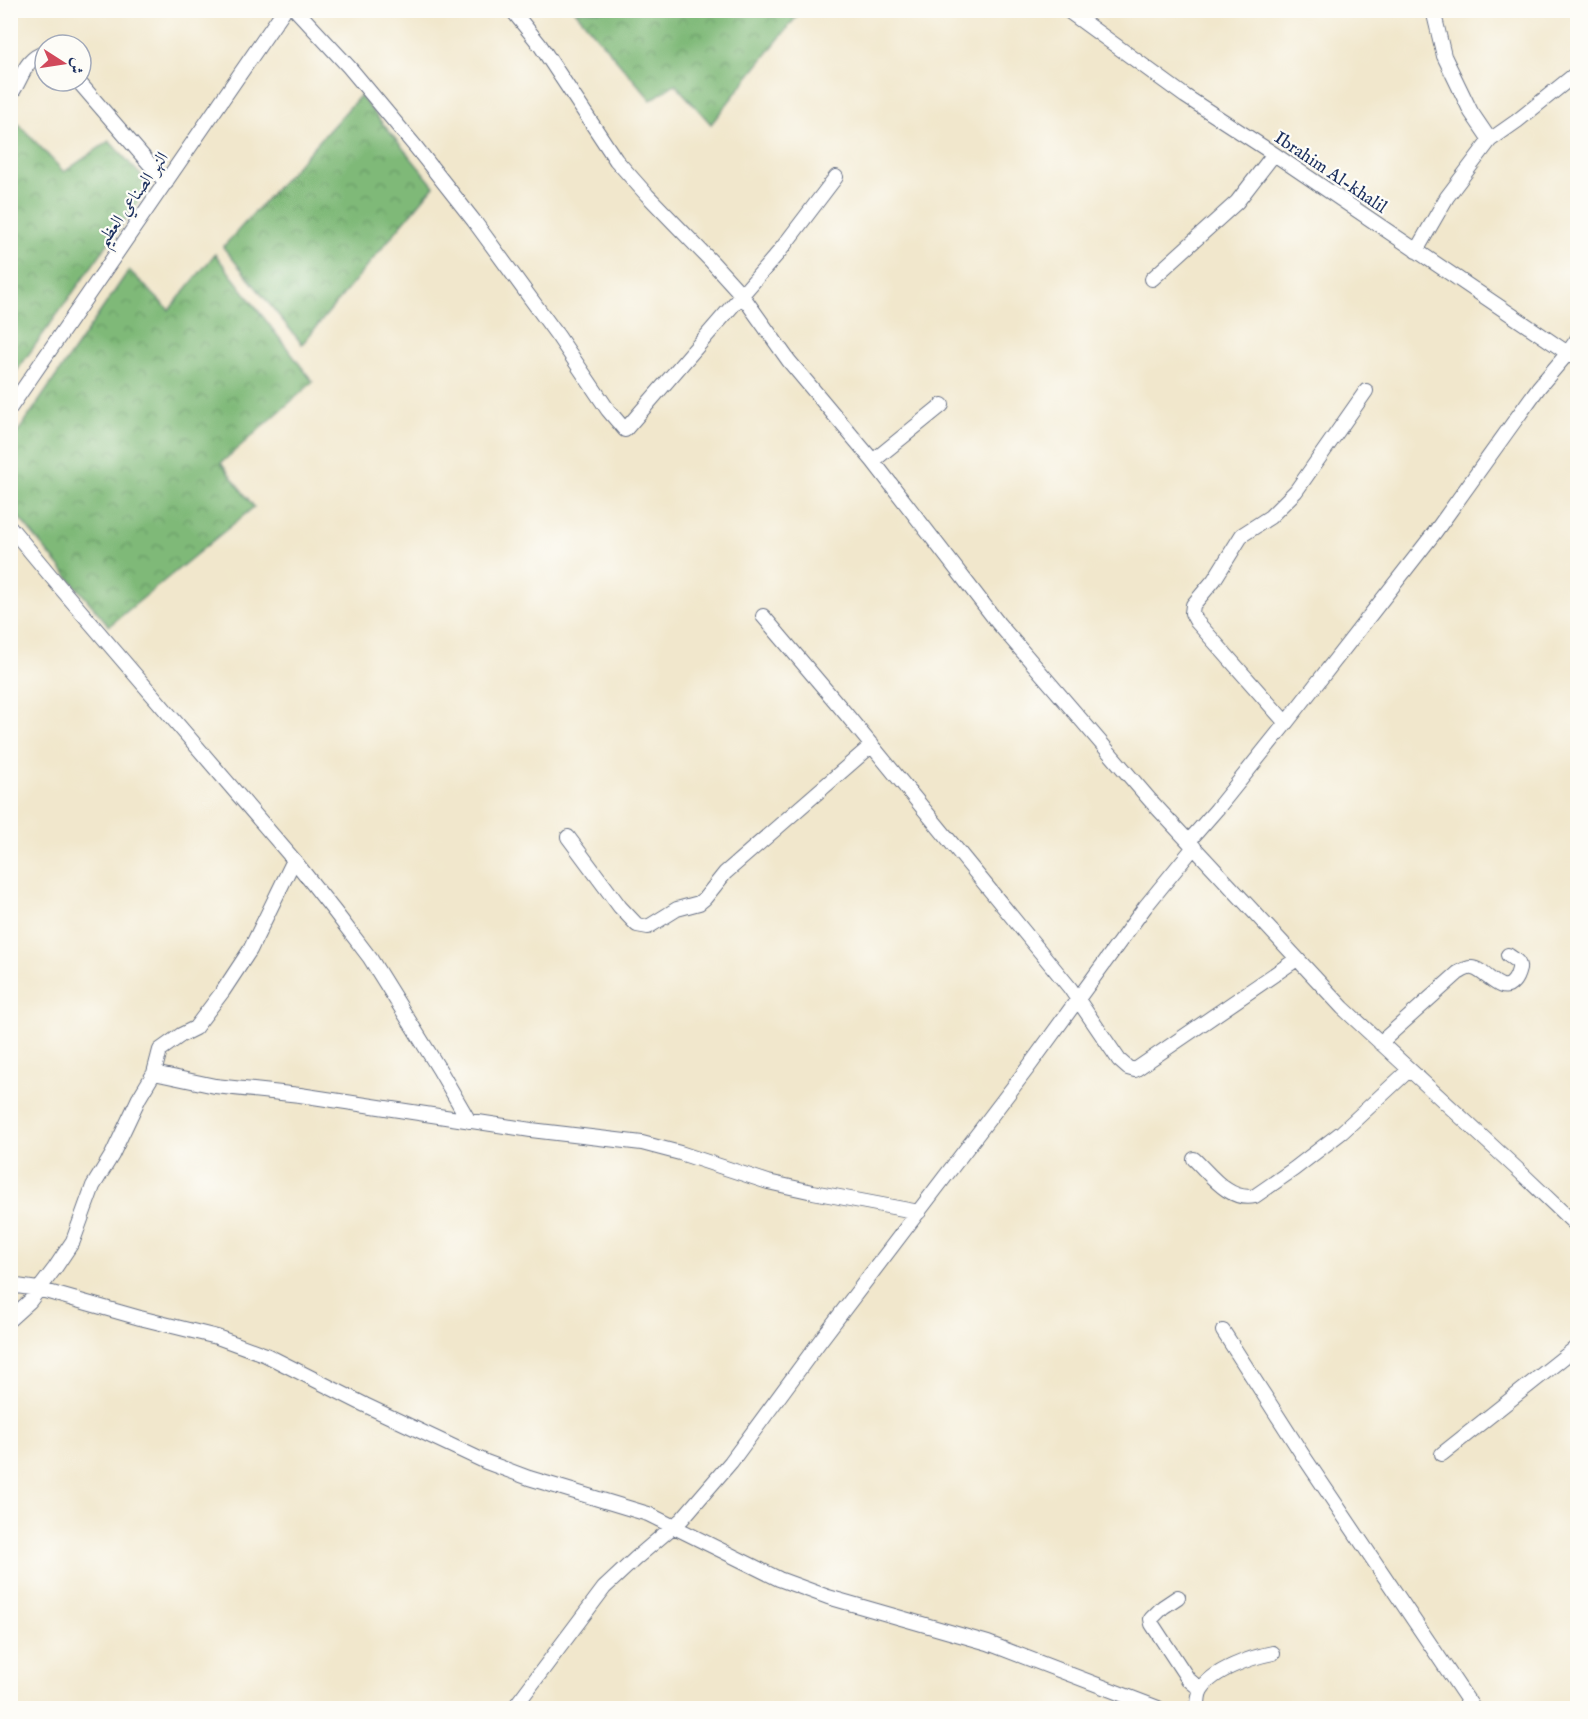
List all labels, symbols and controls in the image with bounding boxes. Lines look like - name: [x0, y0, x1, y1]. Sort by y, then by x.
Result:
- north arrow: [33, 33, 93, 93]
- text: ش: [64, 56, 87, 76]
- street label: Ibrahim Al-khalil: [1269, 127, 1391, 219]
- street label: النهر الصناعي العظيم: [92, 148, 179, 255]

